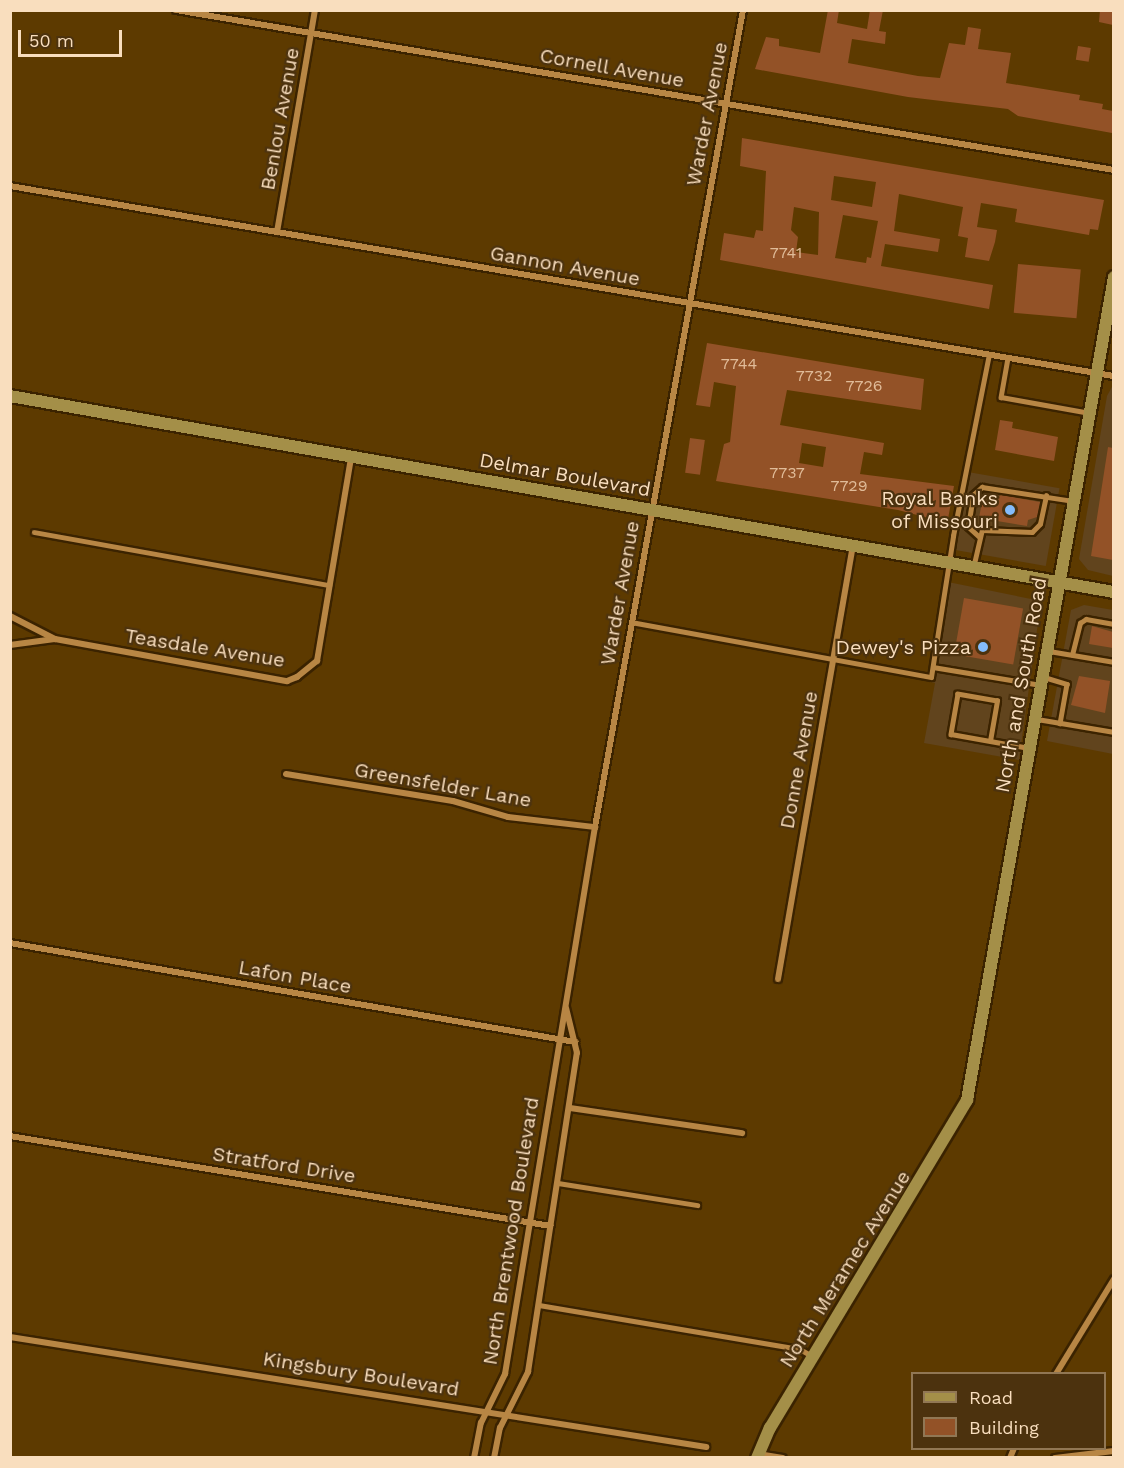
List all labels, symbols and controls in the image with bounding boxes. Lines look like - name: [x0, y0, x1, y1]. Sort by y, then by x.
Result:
- scale bar: [21, 18, 124, 56]
- text: 50 m: [29, 30, 74, 51]
- street label: Warder Avenue: [681, 39, 733, 189]
- street label: Cornell Avenue: [537, 43, 687, 93]
- street label: Benlou Avenue: [256, 46, 304, 192]
- street label: Gannon Avenue: [488, 241, 642, 291]
- house number: 7741: [770, 243, 802, 263]
- house number: 7744: [721, 354, 757, 374]
- house number: 7732: [796, 366, 832, 386]
- house number: 7726: [845, 376, 883, 396]
- street label: Delmar Boulevard: [477, 448, 653, 502]
- house number: 7737: [769, 463, 805, 483]
- house number: 7729: [830, 476, 868, 496]
- place label: Royal Banks of Missouri: [881, 486, 998, 533]
- marker: Royal Banks of Missouri: [1003, 503, 1017, 517]
- street label: Warder Avenue: [595, 518, 645, 668]
- street label: North and South Road: [990, 575, 1052, 795]
- street label: Teasdale Avenue: [123, 623, 287, 673]
- place label: Dewey's Pizza: [836, 635, 971, 659]
- marker: Dewey's Pizza: [976, 640, 990, 654]
- street label: Donne Avenue: [775, 689, 823, 831]
- street label: Greensfelder Lane: [352, 758, 534, 812]
- street label: Lafon Place: [237, 955, 353, 999]
- street label: North Brentwood Boulevard: [478, 1095, 544, 1367]
- street label: Stratford Drive: [211, 1142, 357, 1188]
- street label: North Meramec Avenue: [774, 1166, 916, 1372]
- street label: Kingsbury Boulevard: [261, 1347, 461, 1401]
- legend: [911, 1372, 1106, 1450]
- text: Road: [969, 1387, 1013, 1408]
- text: Building: [969, 1417, 1039, 1438]

